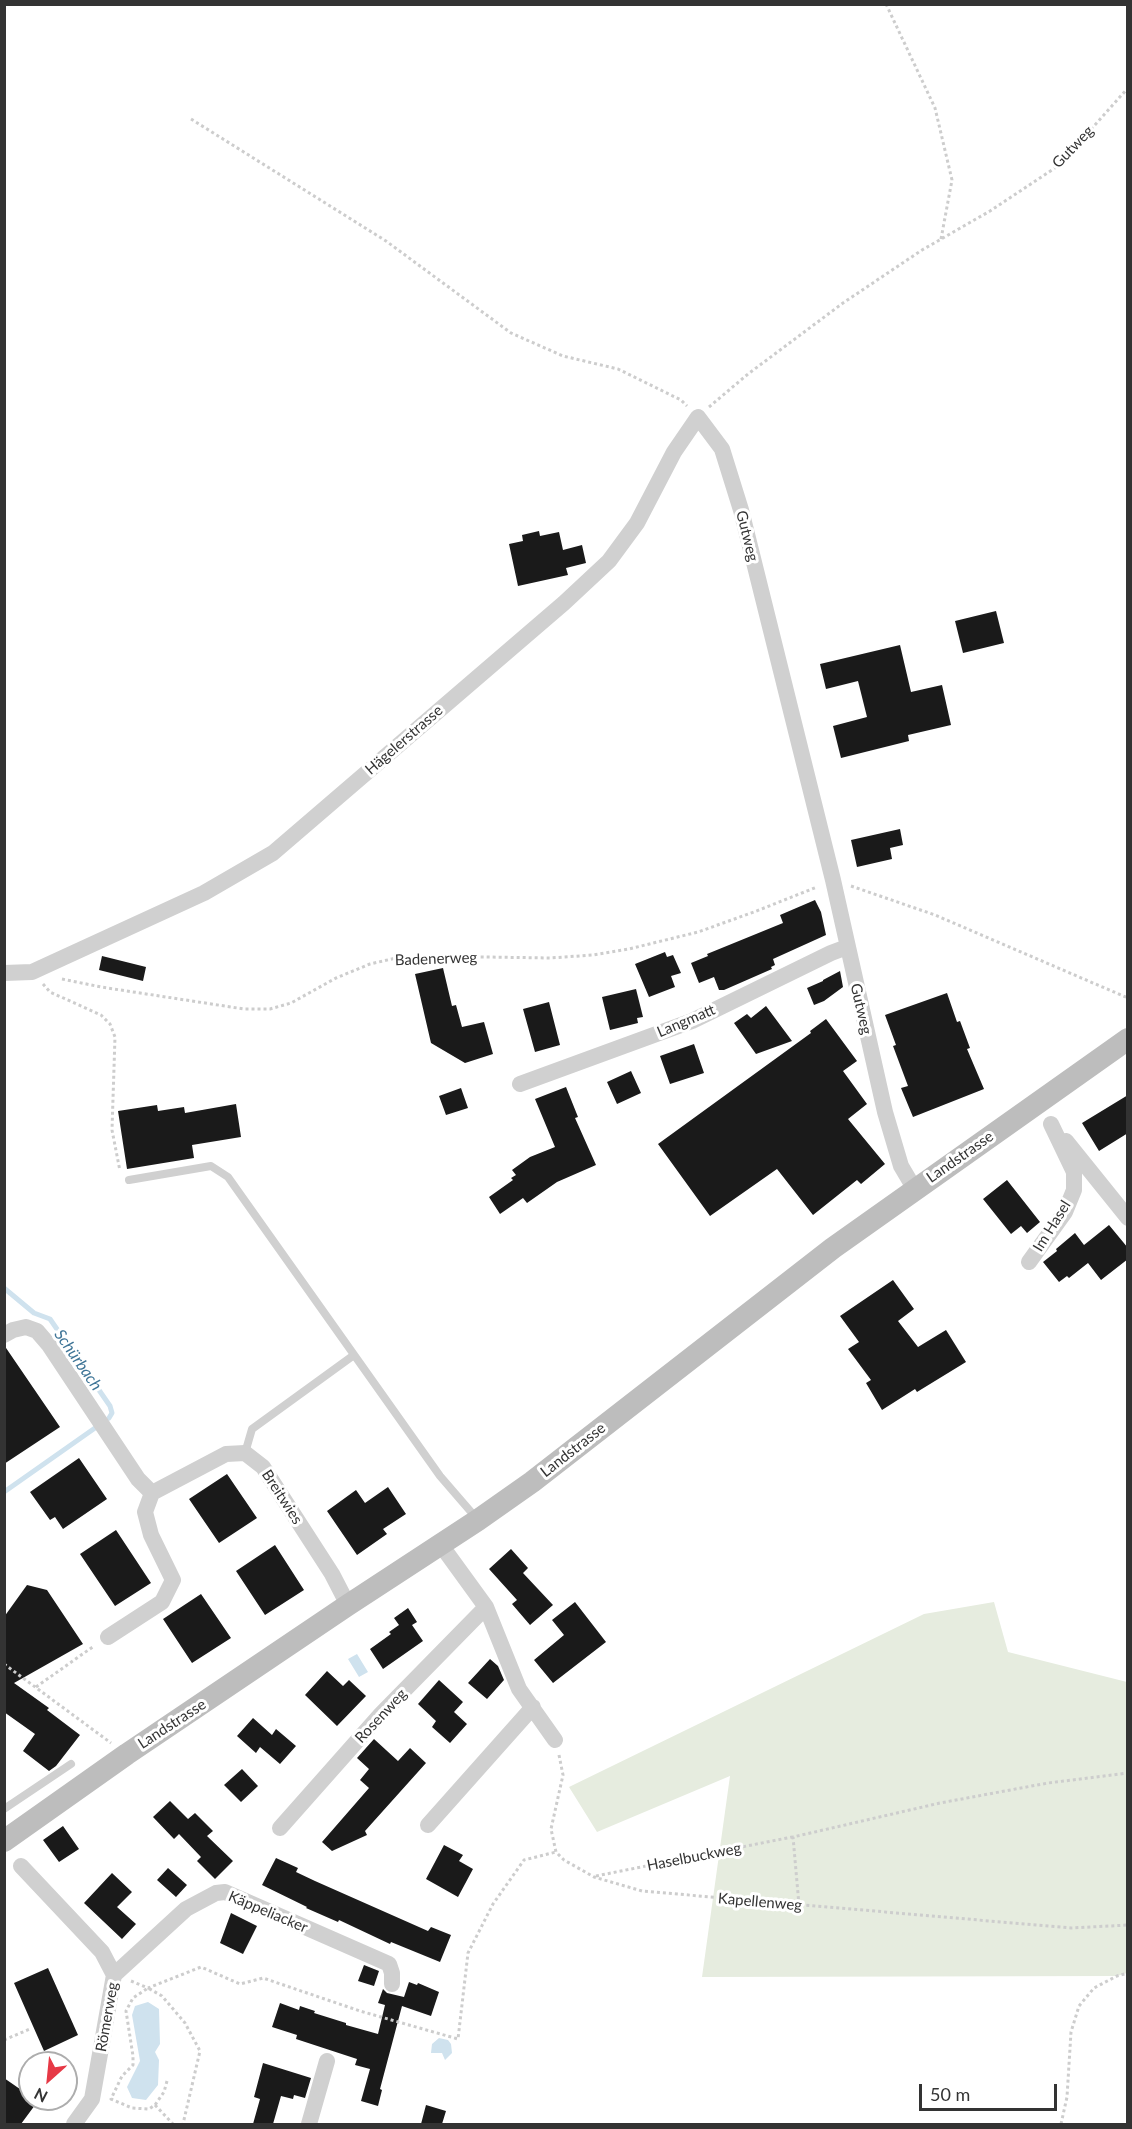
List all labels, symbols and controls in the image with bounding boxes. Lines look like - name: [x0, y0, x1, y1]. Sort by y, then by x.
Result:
- street label: Gutweg: [1048, 122, 1098, 172]
- street label: Gutweg: [732, 509, 762, 563]
- street label: Hägelerstrasse: [362, 701, 446, 779]
- street label: Badenerweg: [394, 949, 478, 969]
- street label: Gutweg: [846, 982, 876, 1036]
- street label: Langmatt: [654, 1001, 718, 1041]
- street label: Landstrasse: [923, 1127, 997, 1187]
- street label: Im Hasel: [1029, 1197, 1075, 1255]
- water label: Schürbach: [50, 1326, 106, 1394]
- street label: Landstrasse: [537, 1419, 609, 1481]
- street label: Breitwies: [258, 1466, 306, 1528]
- street label: Rosenweg: [351, 1685, 411, 1747]
- street label: Landstrasse: [135, 1695, 209, 1753]
- street label: Haselbuckweg: [645, 1839, 743, 1875]
- street label: Käppeliacker: [226, 1887, 310, 1937]
- street label: Kapellenweg: [717, 1889, 803, 1915]
- street label: Römerweg: [92, 1981, 122, 2053]
- north arrow: [18, 2051, 78, 2111]
- scale bar: [922, 2072, 1060, 2110]
- text: 50 m: [930, 2083, 970, 2105]
- text: N: [31, 2084, 50, 2107]

